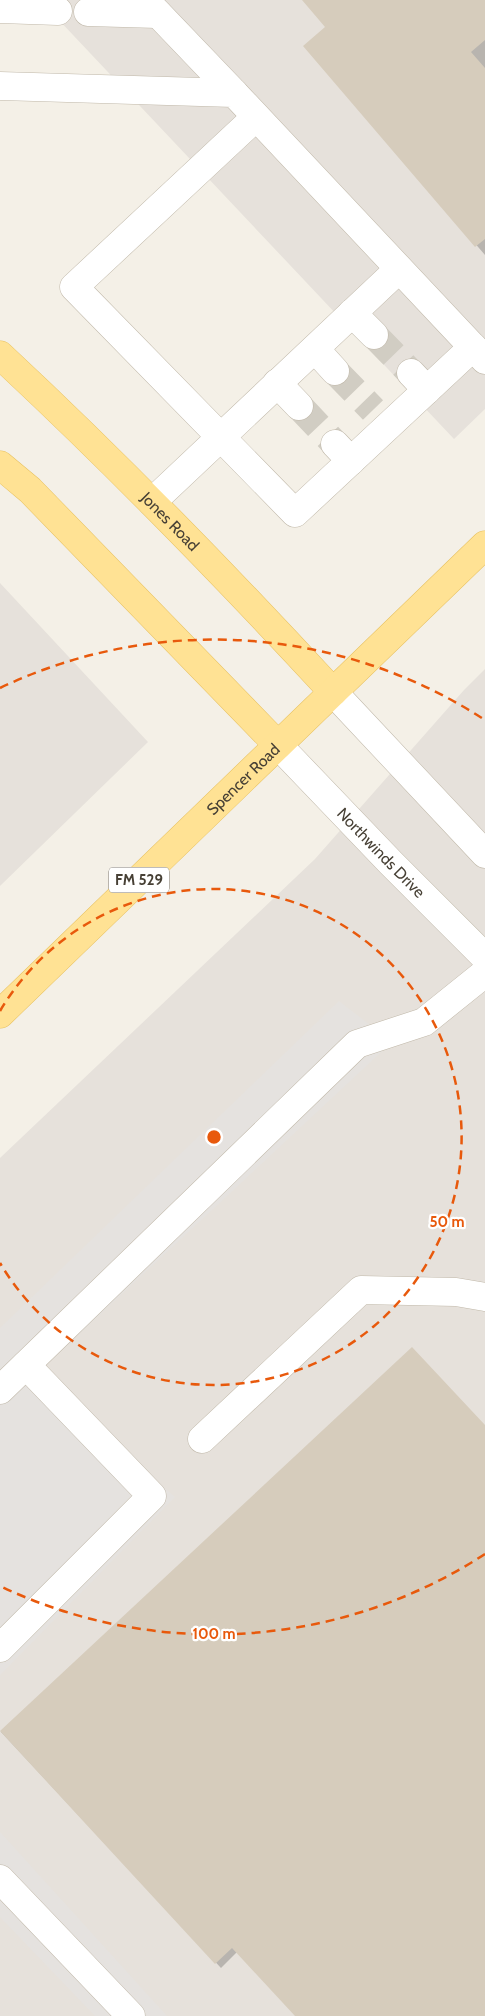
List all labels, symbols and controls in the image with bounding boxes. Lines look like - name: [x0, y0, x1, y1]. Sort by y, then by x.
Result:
- street label: Jones Road: [136, 487, 203, 555]
- street label: Spencer Road: [203, 740, 284, 819]
- street label: Northwinds Drive: [333, 804, 429, 902]
- road number: FM 529: [109, 868, 169, 892]
- centre of rings: [205, 1128, 223, 1146]
- text: 50 m: [429, 1213, 465, 1231]
- text: 100 m: [192, 1625, 236, 1643]

